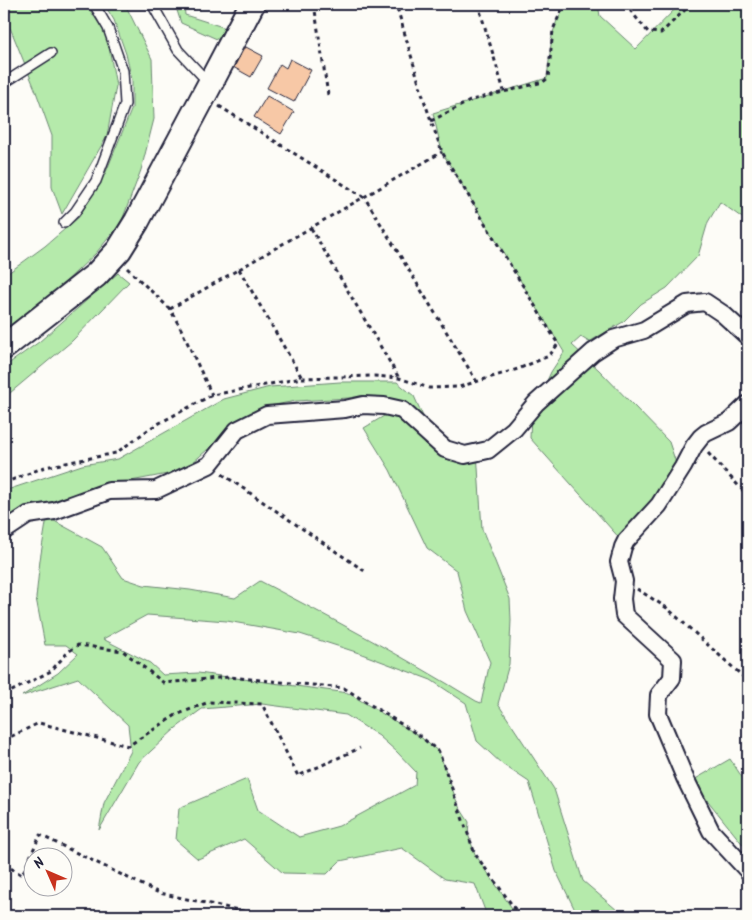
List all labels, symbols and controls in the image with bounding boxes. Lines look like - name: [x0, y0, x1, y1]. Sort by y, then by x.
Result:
- north arrow: [22, 848, 72, 898]
- text: N: [29, 852, 51, 874]

